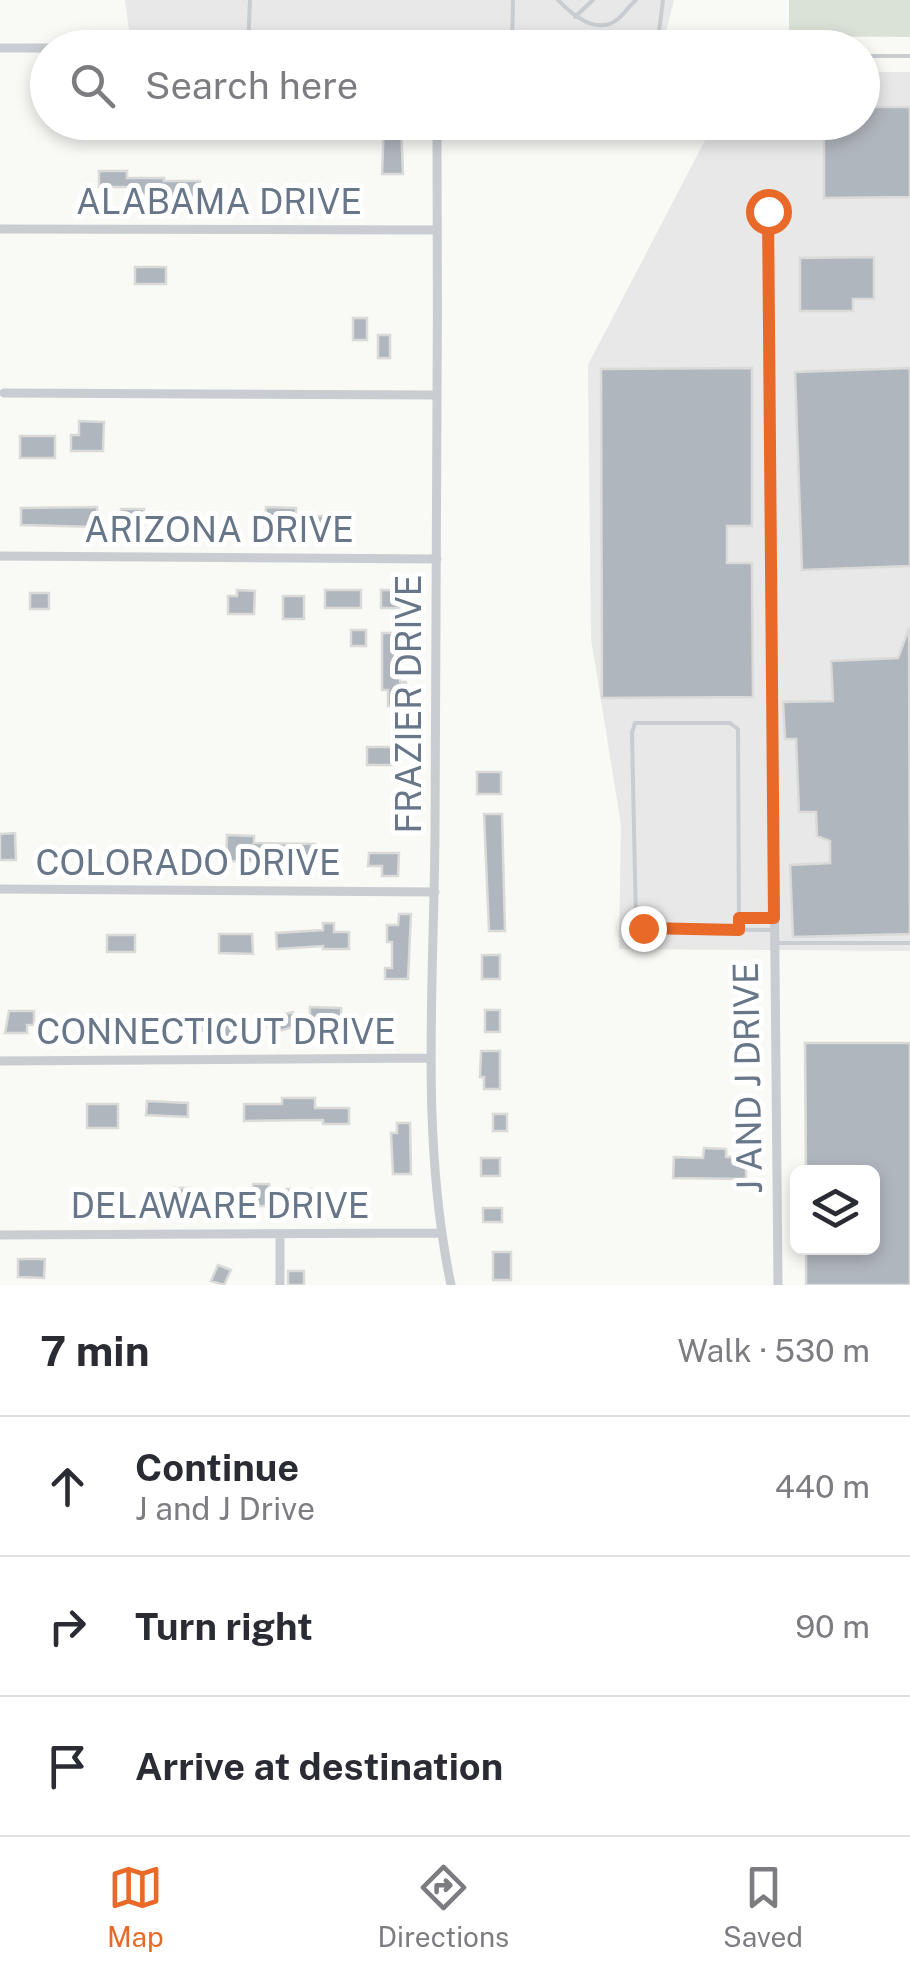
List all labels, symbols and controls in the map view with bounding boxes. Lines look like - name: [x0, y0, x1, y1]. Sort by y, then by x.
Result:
- search box: [30, 30, 880, 140]
- icon: search: [65, 58, 120, 113]
- text: Search here: [145, 63, 358, 108]
- street label: ALABAMA DRIVE: [76, 181, 362, 222]
- route start: [746, 189, 792, 235]
- street label: ARIZONA DRIVE: [84, 509, 354, 550]
- street label: FRAZIER DRIVE: [388, 574, 429, 834]
- street label: COLORADO DRIVE: [35, 842, 341, 883]
- route end: [621, 906, 667, 952]
- street label: J AND J DRIVE: [725, 962, 770, 1194]
- street label: CONNECTICUT DRIVE: [36, 1011, 396, 1052]
- map controls: [790, 1165, 880, 1255]
- button: layers: [790, 1165, 880, 1255]
- street label: DELAWARE DRIVE: [70, 1185, 370, 1226]
- text: 7 min: [40, 1326, 150, 1375]
- text: Walk · 530 m: [678, 1332, 870, 1369]
- text: Continue: [135, 1445, 299, 1490]
- icon: ahead: [40, 1459, 95, 1514]
- text: 440 m: [775, 1468, 870, 1505]
- text: J and J Drive: [135, 1490, 315, 1527]
- icon: right: [40, 1599, 95, 1654]
- text: Turn right: [135, 1604, 313, 1649]
- text: 90 m: [795, 1608, 870, 1645]
- icon: arrive: [40, 1739, 95, 1794]
- text: Arrive at destination: [135, 1744, 503, 1789]
- tab: Map: [107, 1860, 164, 1953]
- tab: Directions: [378, 1860, 509, 1953]
- tab: Saved: [723, 1860, 803, 1953]

